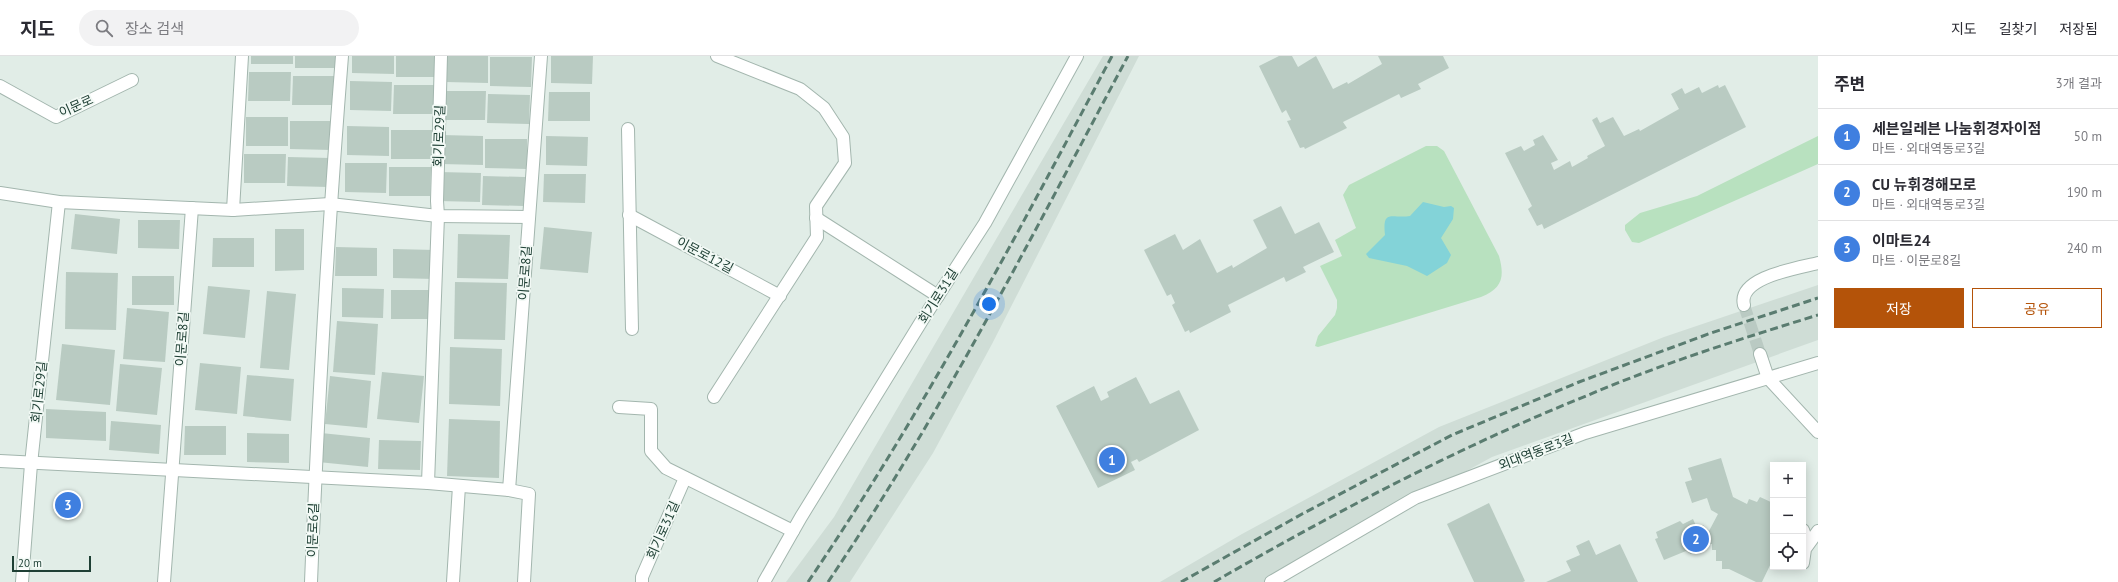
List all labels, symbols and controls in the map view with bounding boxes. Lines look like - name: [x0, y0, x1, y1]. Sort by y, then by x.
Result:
- search box: [79, 10, 359, 46]
- text: 지도: [20, 17, 55, 41]
- icon: search: [93, 17, 115, 39]
- text: 장소 검색: [125, 19, 184, 38]
- text: 지도: [1951, 20, 1977, 38]
- text: 길찾기: [1999, 20, 2037, 38]
- text: 저장됨: [2059, 20, 2098, 38]
- text: 주변: [1834, 73, 1865, 95]
- text: 3개 결과: [2056, 75, 2102, 92]
- street label: 이문로: [56, 91, 96, 121]
- street label: 회기로29길: [429, 105, 449, 167]
- text: 세븐일레븐 나눔휘경자이점: [1872, 119, 2041, 138]
- text: 1: [1843, 128, 1851, 145]
- text: 50 m: [2074, 128, 2102, 145]
- text: 마트 · 외대역동로3길: [1872, 140, 1985, 157]
- text: CU 뉴휘경해모로: [1872, 175, 1976, 194]
- text: 2: [1843, 184, 1851, 201]
- text: 190 m: [2067, 184, 2102, 201]
- text: 마트 · 외대역동로3길: [1872, 196, 1985, 213]
- text: 이마트24: [1872, 231, 1930, 250]
- street label: 이문로12길: [674, 233, 736, 277]
- text: 3: [1843, 240, 1851, 257]
- text: 240 m: [2067, 240, 2102, 257]
- street label: 이문로8길: [515, 245, 535, 301]
- text: 마트 · 이문로8길: [1872, 252, 1961, 269]
- street label: 회기로31길: [914, 265, 962, 327]
- button: 저장: [1834, 288, 1964, 328]
- button: 공유: [1972, 288, 2102, 328]
- your location: [979, 294, 999, 314]
- street label: 이문로8길: [172, 311, 192, 367]
- street label: 회기로29길: [27, 360, 51, 424]
- street label: 외대역동로3길: [1496, 430, 1576, 474]
- pin: 1: [1099, 445, 1125, 475]
- map controls: [1770, 462, 1806, 570]
- button: +: [1770, 462, 1806, 498]
- pin: 3: [55, 490, 81, 520]
- street label: 회기로31길: [643, 498, 683, 562]
- button: −: [1770, 498, 1806, 534]
- street label: 이문로6길: [304, 502, 322, 558]
- pin: 2: [1683, 524, 1709, 554]
- button: locate: [1770, 534, 1806, 570]
- scale bar: [12, 554, 91, 573]
- text: 20 m: [18, 556, 42, 570]

